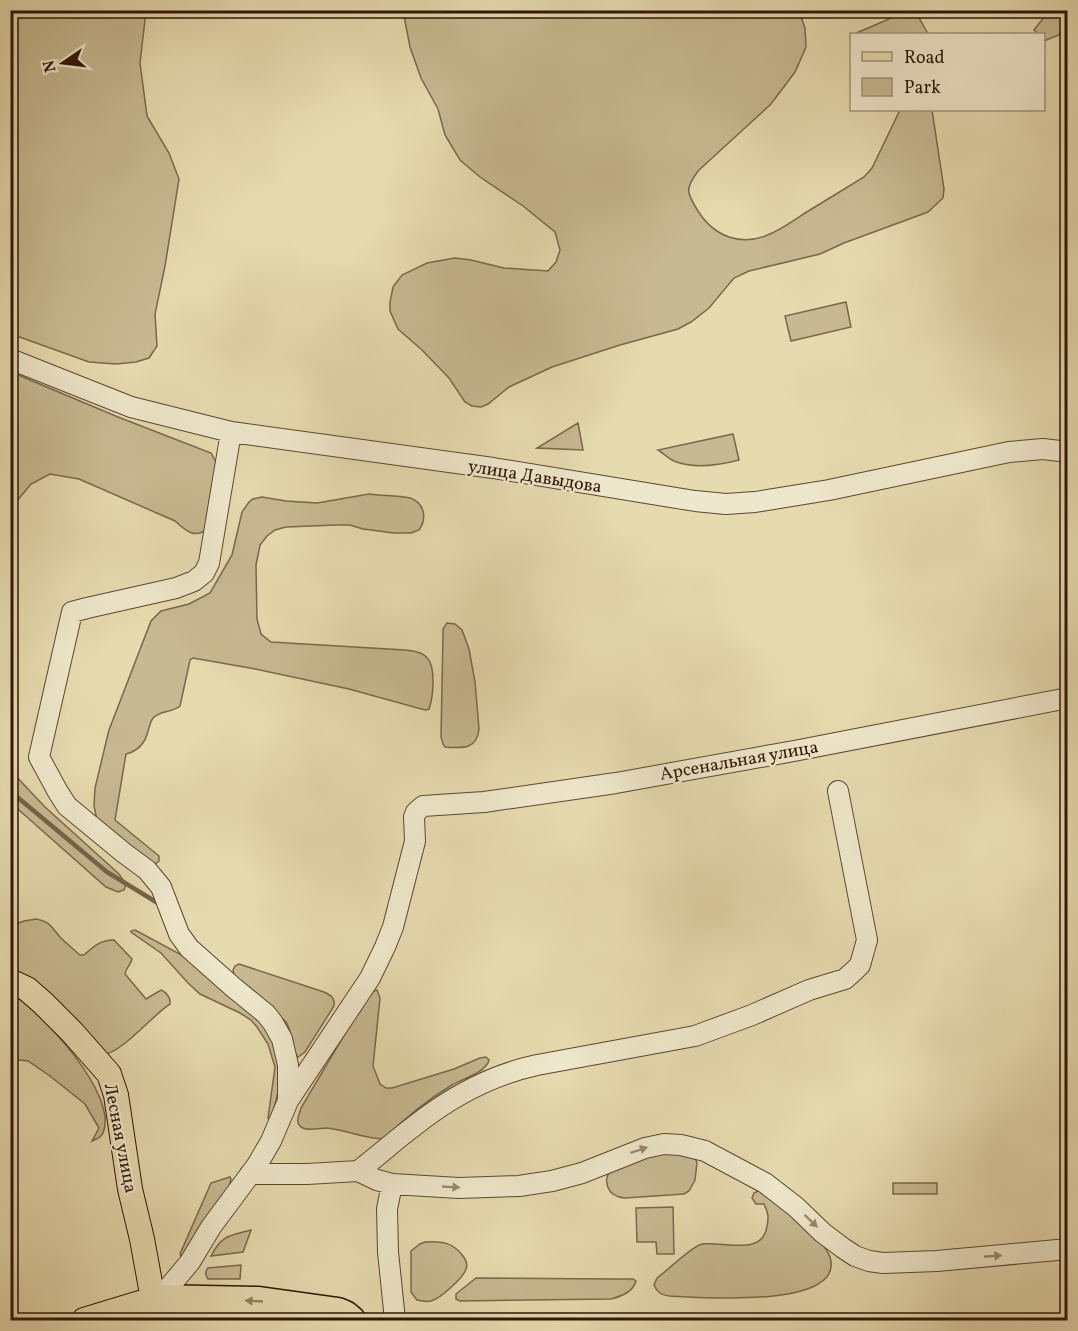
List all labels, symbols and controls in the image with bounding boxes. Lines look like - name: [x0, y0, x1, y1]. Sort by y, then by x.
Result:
- north arrow: [33, 33, 93, 93]
- legend: [850, 33, 1045, 111]
- text: Road: [904, 46, 945, 71]
- text: N: [38, 57, 62, 74]
- text: Park: [904, 76, 941, 101]
- street label: улица Давыдова: [466, 455, 604, 500]
- street label: Арсенальная улица: [658, 735, 821, 788]
- street label: Лесная улица: [97, 1081, 142, 1195]
- one-way arrow: [630, 1145, 648, 1154]
- one-way arrow: [441, 1182, 460, 1192]
- one-way arrow: [803, 1214, 818, 1227]
- one-way arrow: [983, 1251, 1002, 1261]
- one-way arrow: [245, 1296, 264, 1305]

